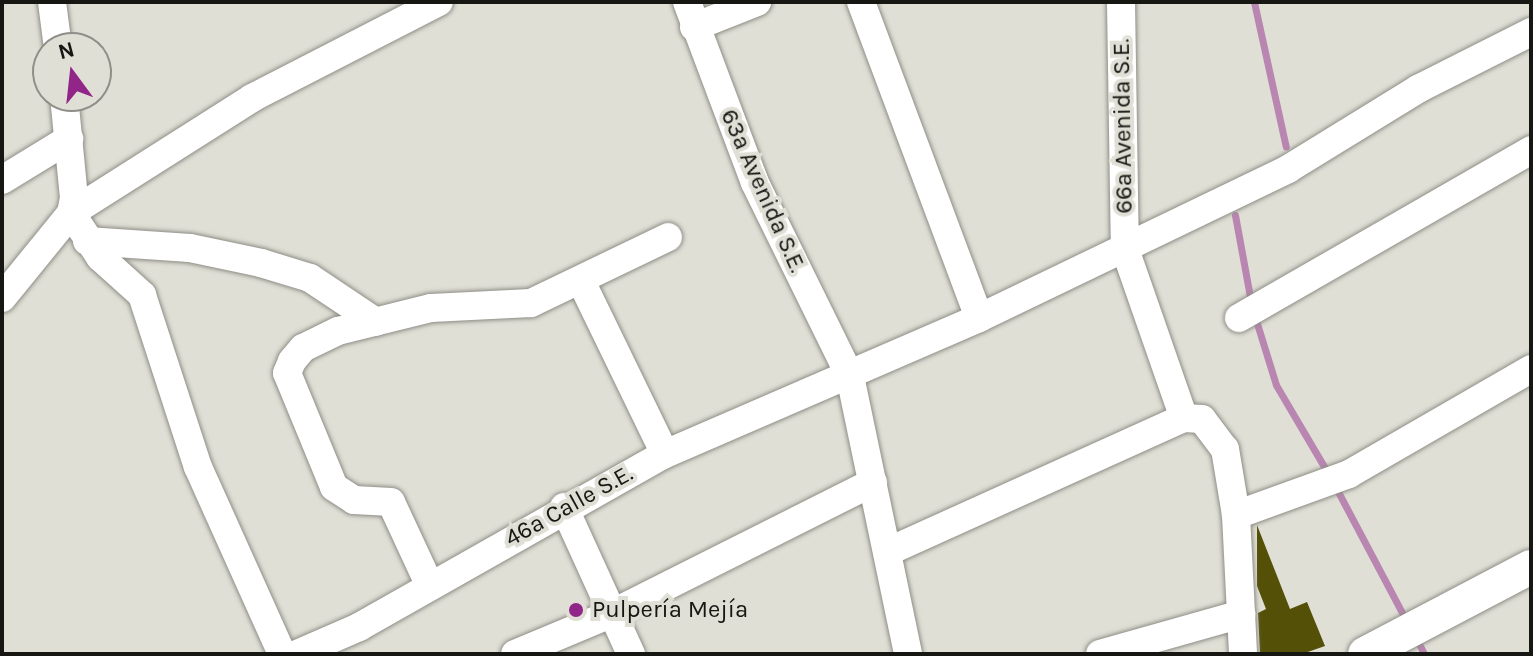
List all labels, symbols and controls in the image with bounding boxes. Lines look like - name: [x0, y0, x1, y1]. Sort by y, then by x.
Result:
- north arrow: [32, 32, 112, 112]
- text: N: [55, 36, 77, 65]
- street label: 66a Avenida S.E.: [1107, 38, 1139, 214]
- street label: 63a Avenida S.E.: [714, 105, 812, 277]
- street label: 46a Calle S.E.: [500, 459, 638, 553]
- place label: Pulpería Mejía: [592, 596, 748, 624]
- marker: Pulpería Mejía: [567, 601, 585, 619]

